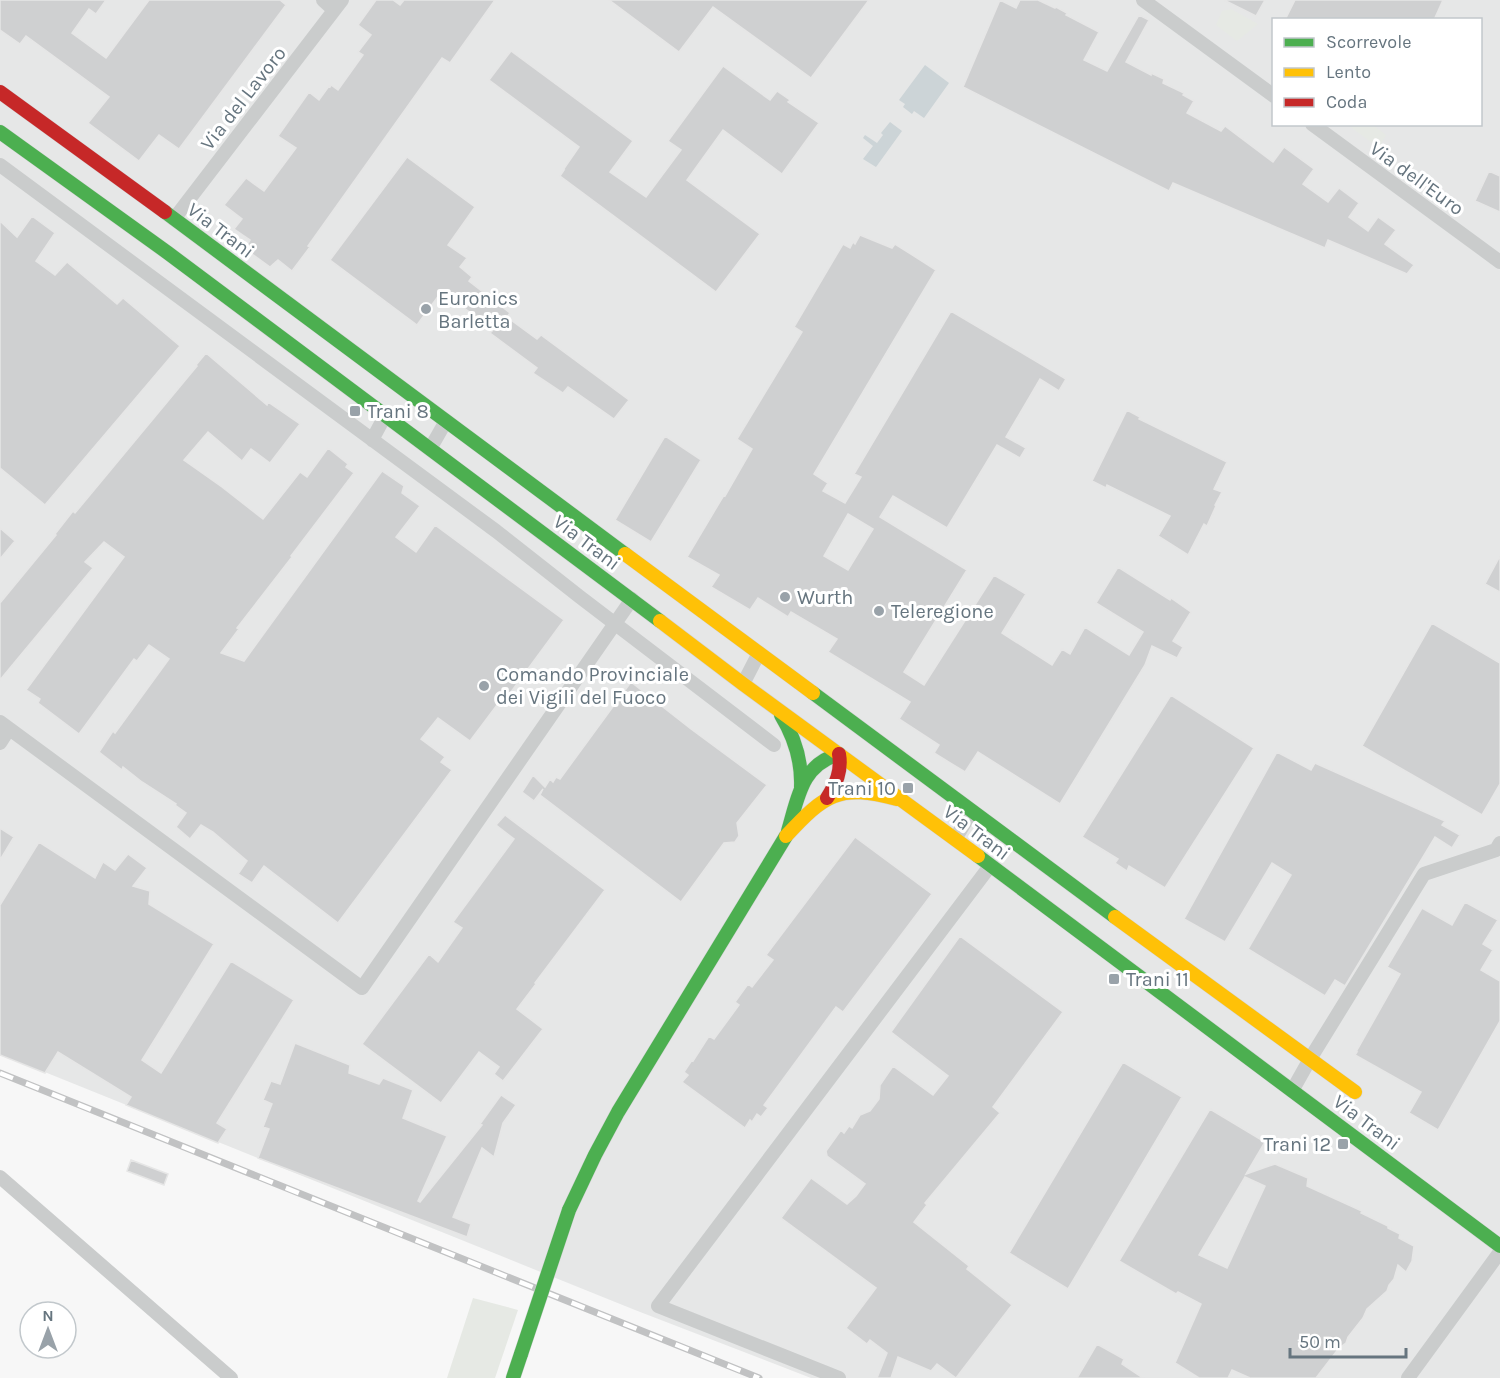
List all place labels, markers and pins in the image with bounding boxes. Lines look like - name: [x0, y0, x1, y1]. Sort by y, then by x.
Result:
- place label: Euronics Barletta: [438, 287, 518, 333]
- marker: Euronics Barletta: [419, 302, 433, 316]
- place label: Trani 8: [367, 400, 429, 423]
- marker: Trani 8: [348, 404, 362, 418]
- place label: Wurth: [797, 586, 853, 609]
- marker: Wurth: [778, 590, 792, 604]
- place label: Teleregione: [891, 600, 994, 623]
- marker: Teleregione: [872, 604, 886, 618]
- place label: Comando Provinciale dei Vigili del Fuoco: [496, 663, 689, 709]
- marker: Comando Provinciale dei Vigili del Fuoco: [477, 679, 491, 693]
- place label: Trani 10: [828, 777, 896, 800]
- marker: Trani 10: [901, 781, 915, 795]
- place label: Trani 11: [1126, 968, 1189, 991]
- marker: Trani 11: [1107, 972, 1121, 986]
- place label: Trani 12: [1263, 1133, 1331, 1156]
- marker: Trani 12: [1336, 1137, 1350, 1151]

